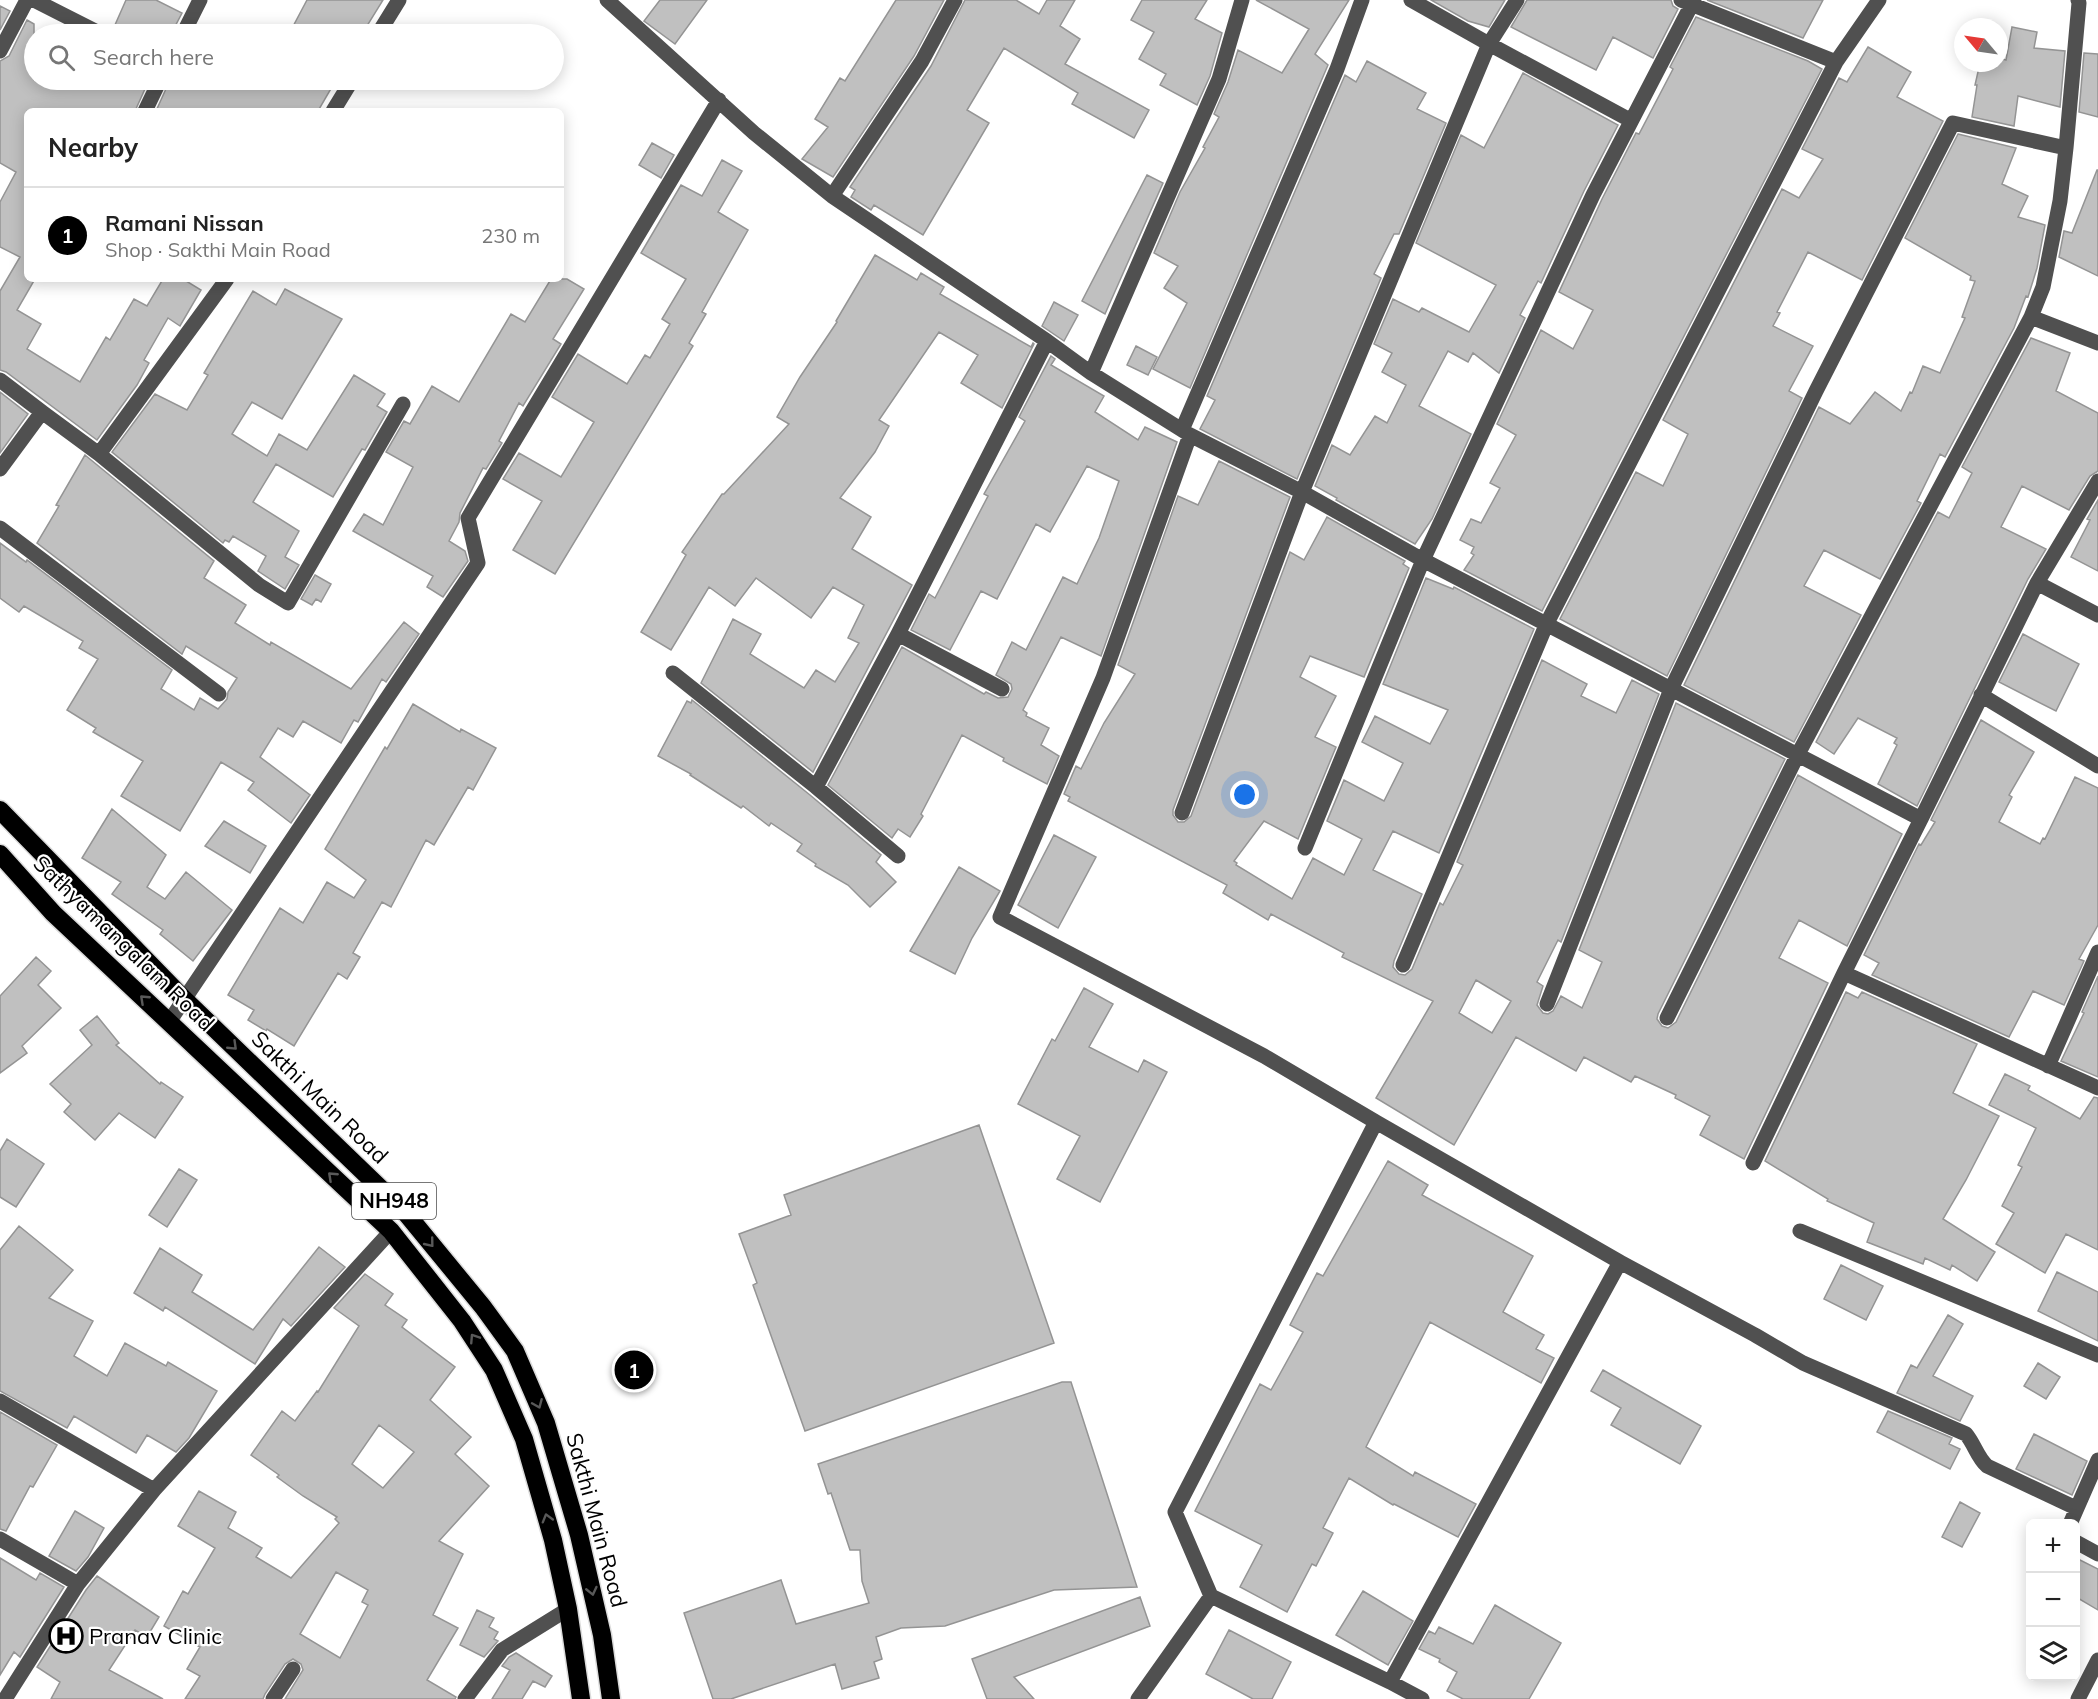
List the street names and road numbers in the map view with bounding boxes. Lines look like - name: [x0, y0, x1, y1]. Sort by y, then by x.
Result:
- street label: Sathyamangalam Road: [27, 849, 221, 1037]
- street label: Sakthi Main Road: [246, 1025, 394, 1169]
- road number: NH948: [352, 1183, 436, 1219]
- street label: Sakthi Main Road: [560, 1430, 634, 1610]

